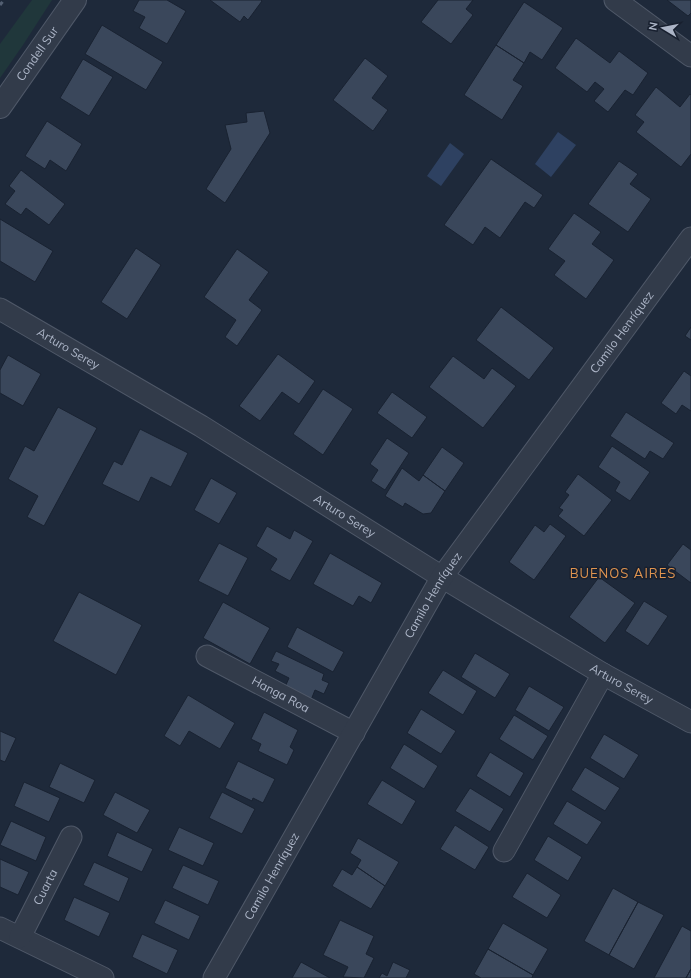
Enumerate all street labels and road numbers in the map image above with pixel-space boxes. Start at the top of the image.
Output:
street label: Condell Sur [13,23,62,84]
street label: Camilo Henríquez [586,288,657,376]
street label: Arturo Serey [34,324,103,373]
street label: Arturo Serey [311,491,379,541]
street label: Camilo Henríquez [401,549,465,641]
street label: Arturo Serey [587,660,657,707]
street label: Hanga Roa [249,673,312,715]
street label: Camilo Henríquez [241,830,302,923]
street label: Cuarta [30,866,60,907]

